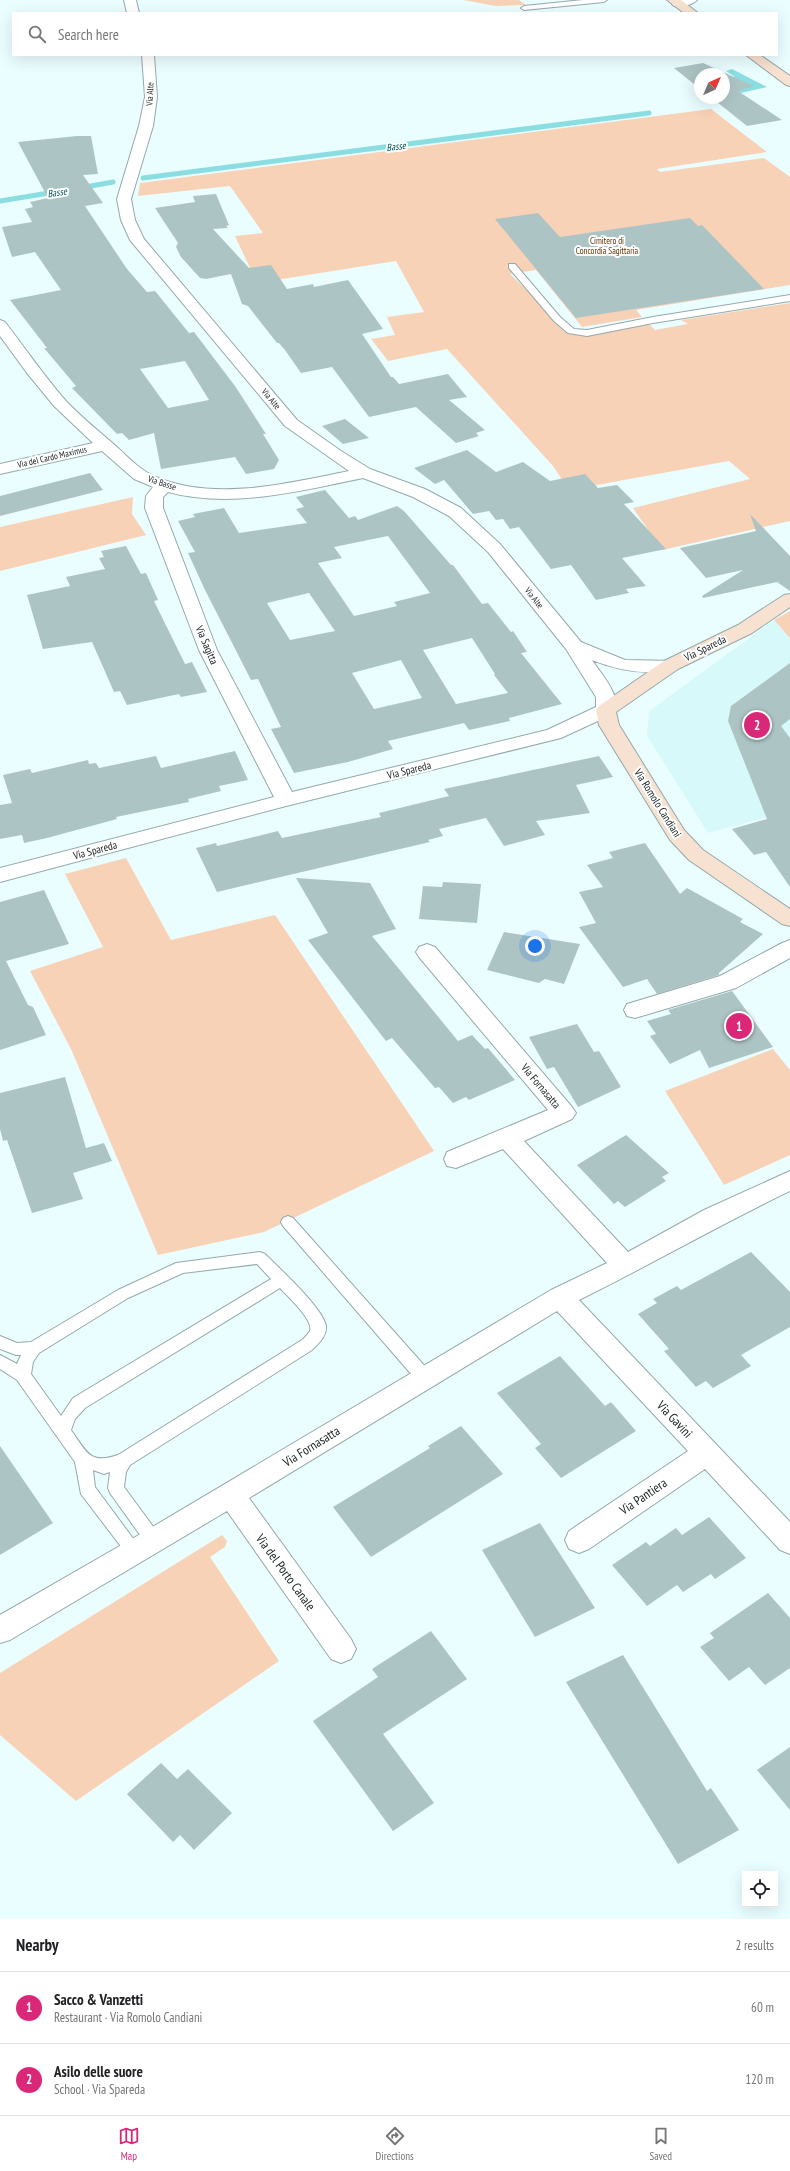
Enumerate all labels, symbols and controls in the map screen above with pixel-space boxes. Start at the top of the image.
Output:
search box [12,12,778,56]
icon: search [26,23,48,45]
text: Search here [58,25,119,44]
north arrow [694,68,730,104]
street label: Via Alte [144,82,155,107]
water label: Basse [386,139,407,154]
water label: Basse [46,184,69,200]
park label: Cimitero di Concordia Sagittaria [576,235,639,256]
street label: Via Alte [259,385,283,412]
street label: Via del Cardo Maximus [15,443,88,470]
street label: Via Basse [146,472,178,492]
street label: Via Alte [522,584,546,611]
street label: Via Sagitta [192,623,221,667]
street label: Via Spareda [681,632,728,665]
pin: 2 [744,710,770,740]
street label: Via Spareda [385,758,432,782]
street label: Via Romolo Candiani [631,765,685,840]
street label: Via Spareda [71,837,118,863]
your location [525,936,545,956]
pin: 1 [726,1011,752,1041]
street label: Via Fornasatta [518,1060,564,1111]
street label: Via Gavini [652,1396,696,1442]
street label: Via Fornasatta [279,1422,343,1471]
street label: Via Pantiera [615,1474,670,1519]
street label: Via del Porto Canale [251,1530,319,1614]
map controls [742,1871,778,1907]
button: locate [742,1871,778,1907]
text: Nearby [16,1934,59,1956]
text: 2 results [735,1937,774,1954]
text: Sacco & Vanzetti [54,1990,143,2009]
text: 1 [26,1999,32,2016]
text: 60 m [751,1999,774,2016]
text: Restaurant · Via Romolo Candiani [54,2009,202,2026]
text: Asilo delle suore [54,2062,143,2081]
text: 2 [26,2071,32,2088]
text: 120 m [745,2071,774,2088]
text: School · Via Spareda [54,2081,145,2098]
tab: Map [118,2125,140,2163]
tab: Directions [376,2125,414,2163]
tab: Saved [649,2125,672,2163]

